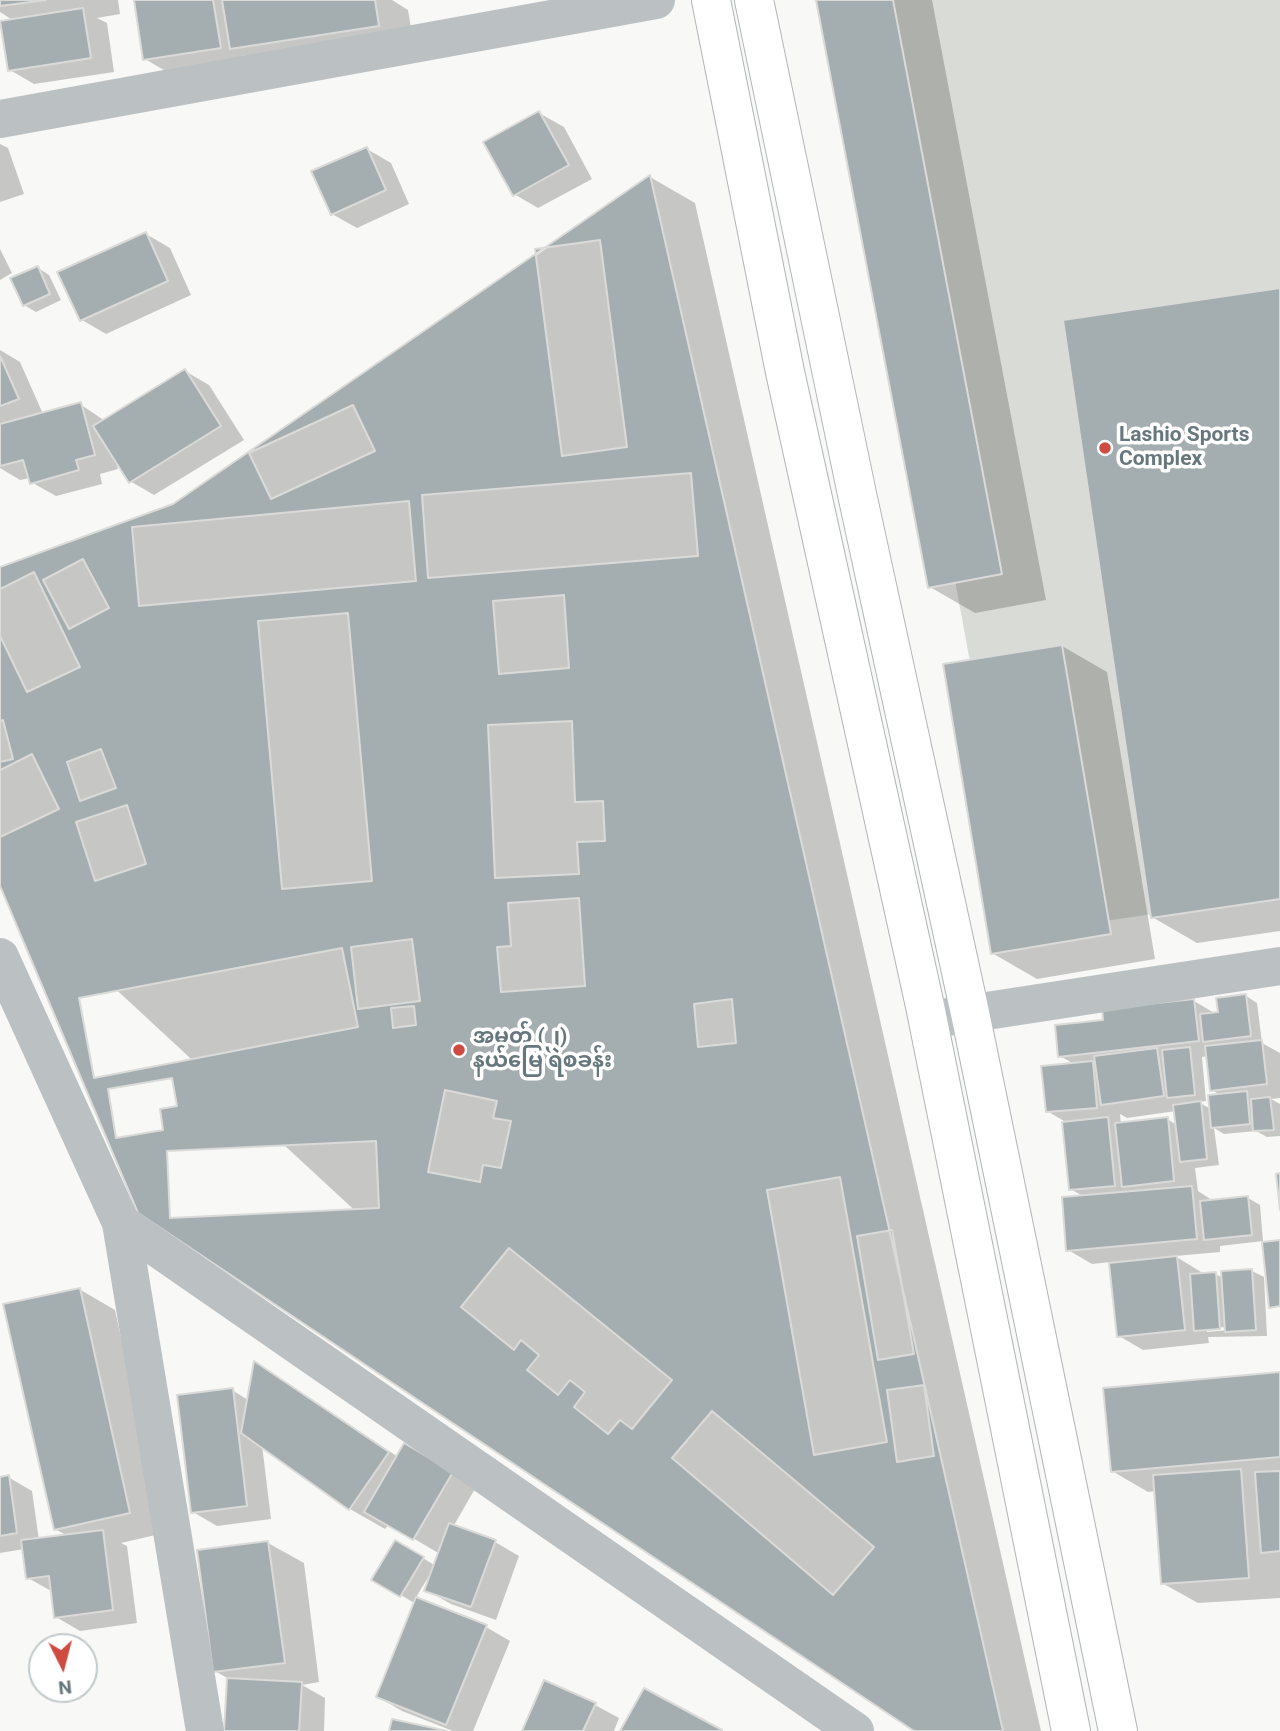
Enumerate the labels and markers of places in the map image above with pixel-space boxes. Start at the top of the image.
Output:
place label: Lashio Sports Complex [1119,423,1249,473]
marker: Lashio Sports Complex [1097,440,1113,456]
place label: အမှတ် (၂) နယ်မြေ ရဲစခန်း [473,1025,612,1075]
marker: အမှတ် (၂) နယ်မြေ ရဲစခန်း [451,1042,467,1058]

